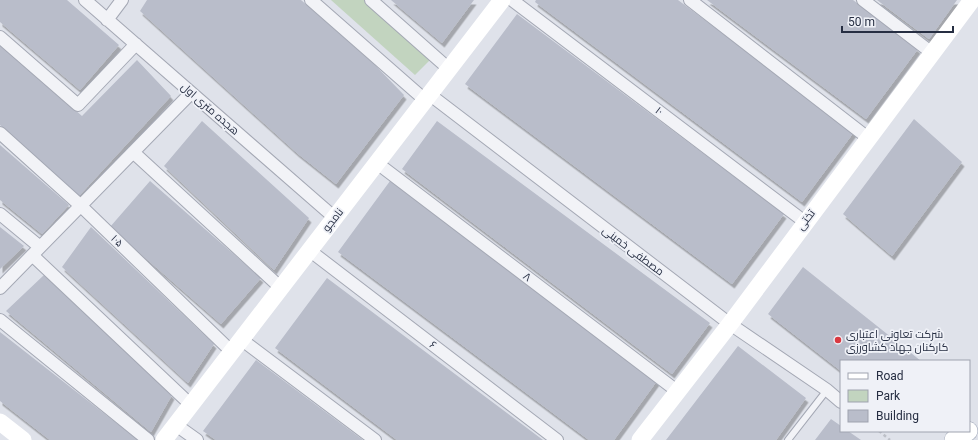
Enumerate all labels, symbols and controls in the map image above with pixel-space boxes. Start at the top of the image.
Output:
scale bar [842,8,953,34]
text: 50 m [848,15,875,29]
street label: هجده متری اول [178,80,242,138]
street label: ۱۰ [653,104,665,118]
street label: نامجو [320,206,346,234]
street label: تختی [794,207,818,233]
street label: مصطفی خمینی [600,224,666,278]
street label: ۱۰۵ [108,232,126,250]
street label: ۸ [520,270,534,284]
place label: شرکت تعاونی اعتباری کارکنان جهاد کشاورزی [846,328,948,354]
marker: شرکت تعاونی اعتباری کارکنان جهاد کشاورزی [833,335,843,345]
street label: ۶ [427,338,439,352]
legend [840,360,970,432]
text: Road [876,369,904,383]
text: Park [876,389,901,403]
text: Building [876,409,919,423]

